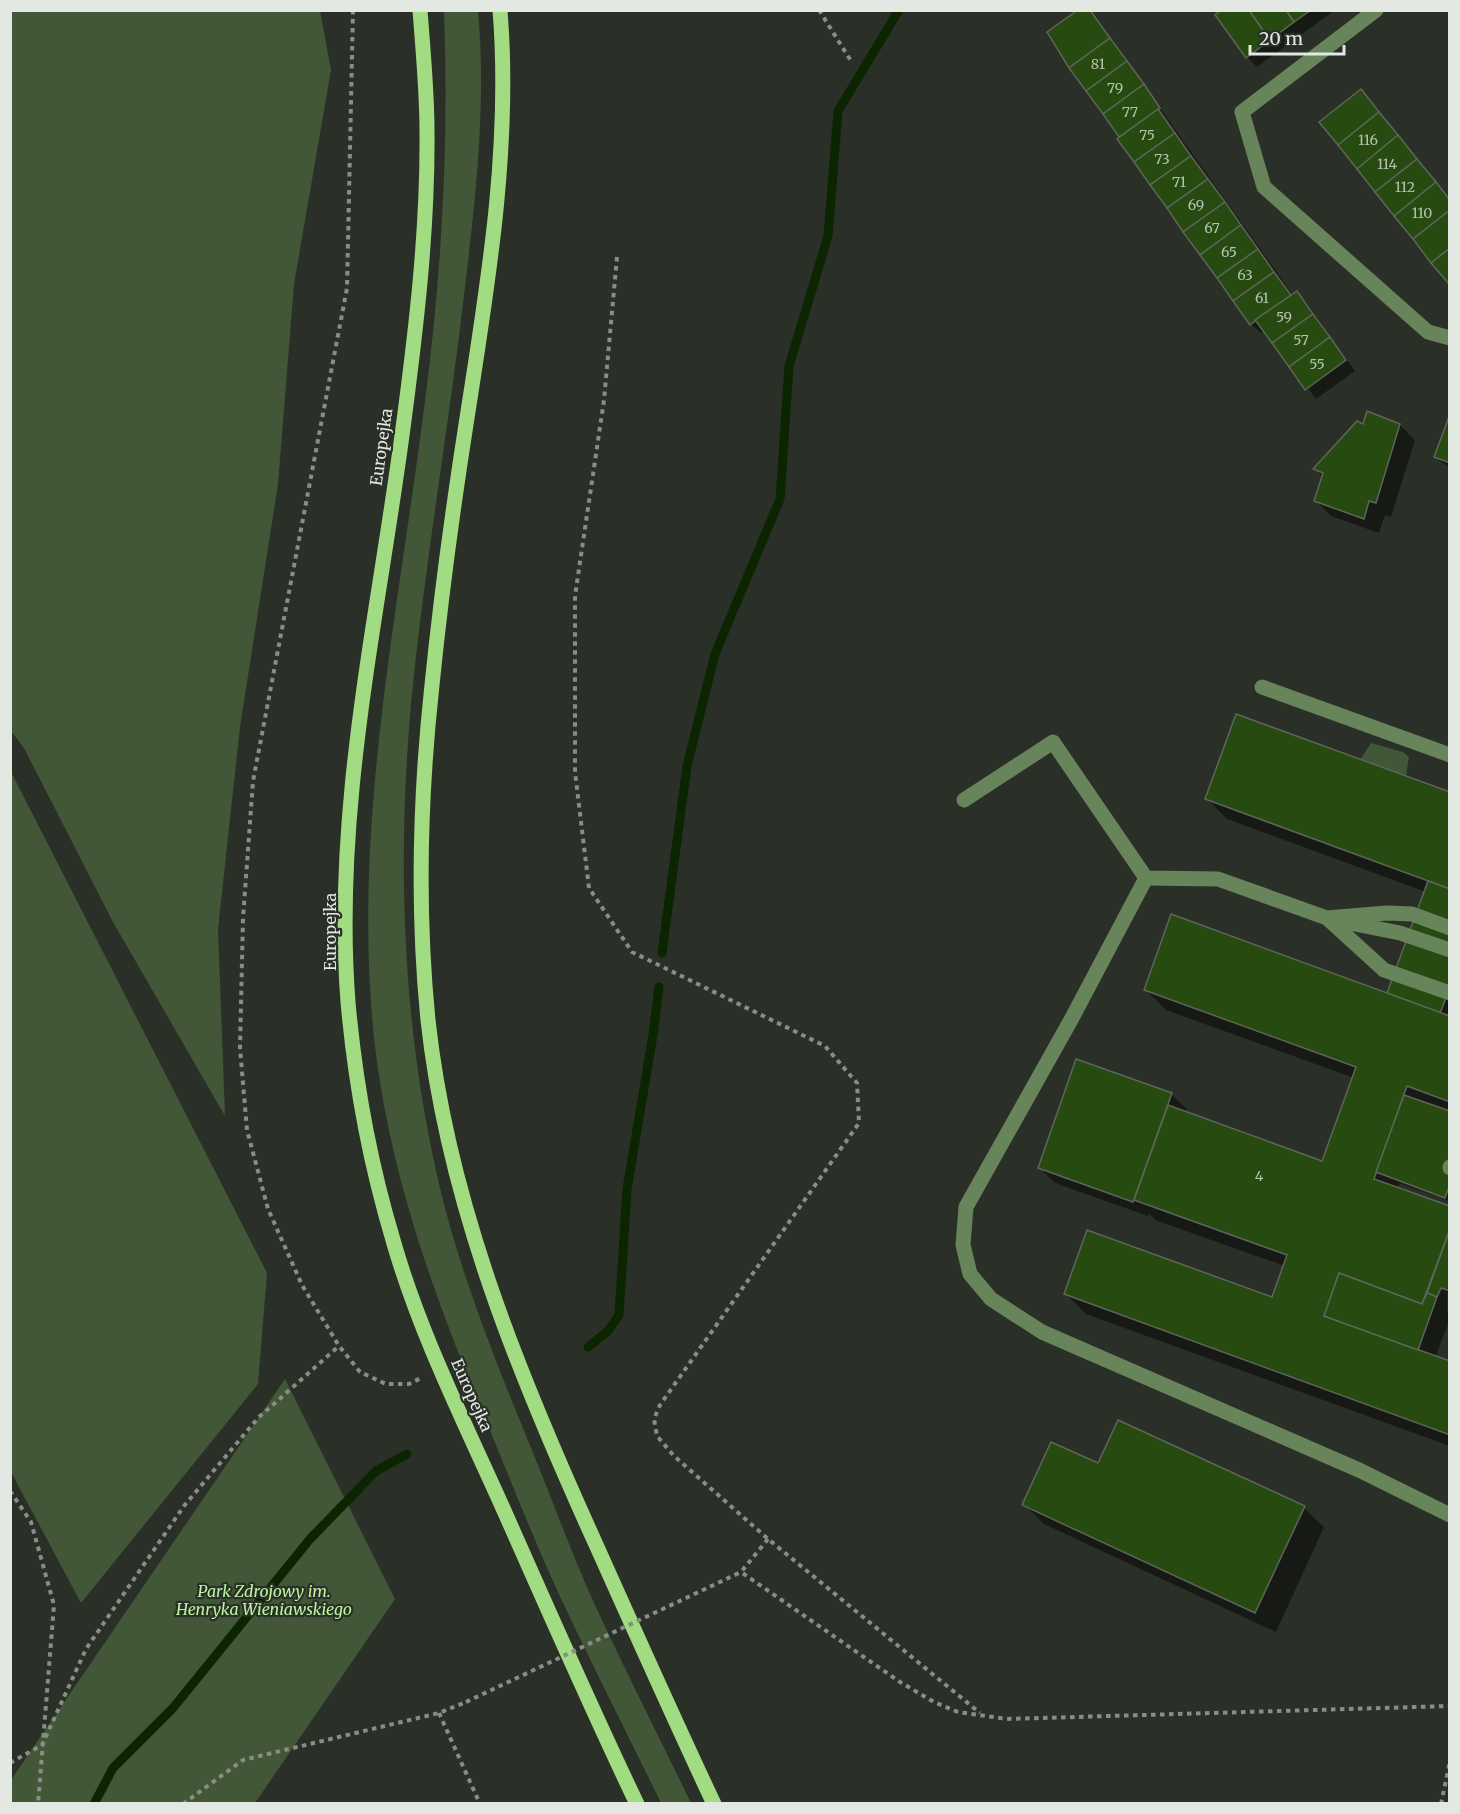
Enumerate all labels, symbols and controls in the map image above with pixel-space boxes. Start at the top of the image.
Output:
scale bar [1250,18,1344,56]
text: 20 m [1259,27,1303,50]
house number: 81 [1091,55,1105,73]
house number: 79 [1107,79,1123,97]
house number: 77 [1122,103,1138,121]
house number: 75 [1139,126,1155,144]
house number: 116 [1358,131,1378,149]
house number: 73 [1154,150,1170,168]
house number: 114 [1377,155,1397,173]
house number: 71 [1172,173,1186,191]
house number: 112 [1395,178,1415,196]
house number: 69 [1188,196,1204,214]
house number: 110 [1412,204,1432,222]
house number: 67 [1204,219,1220,237]
house number: 65 [1221,243,1237,261]
house number: 63 [1237,266,1253,284]
house number: 61 [1255,289,1269,307]
house number: 59 [1276,308,1292,326]
house number: 57 [1293,331,1309,349]
house number: 55 [1309,355,1325,373]
street label: Europejka [366,407,396,487]
street label: Europejka [320,893,340,971]
house number: 4 [1255,1167,1264,1185]
street label: Europejka [447,1355,497,1435]
park label: Park Zdrojowy im. Henryka Wieniawskiego [175,1581,352,1619]

